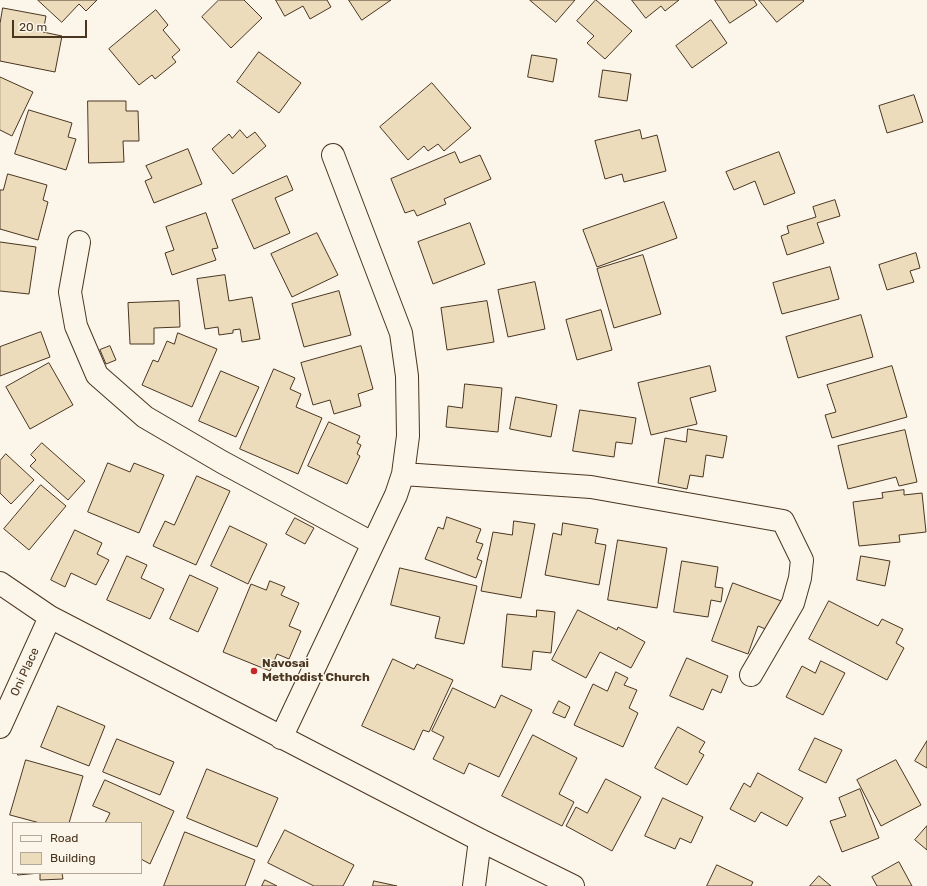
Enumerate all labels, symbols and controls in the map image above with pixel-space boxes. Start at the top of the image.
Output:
scale bar [14,12,89,38]
text: 20 m [19,20,47,34]
street label: Oni Place [8,645,42,699]
place label: Navosai Methodist Church [262,657,370,685]
marker: Navosai Methodist Church [249,666,259,676]
legend [12,822,142,874]
text: Road [50,831,78,845]
text: Building [50,851,96,865]

